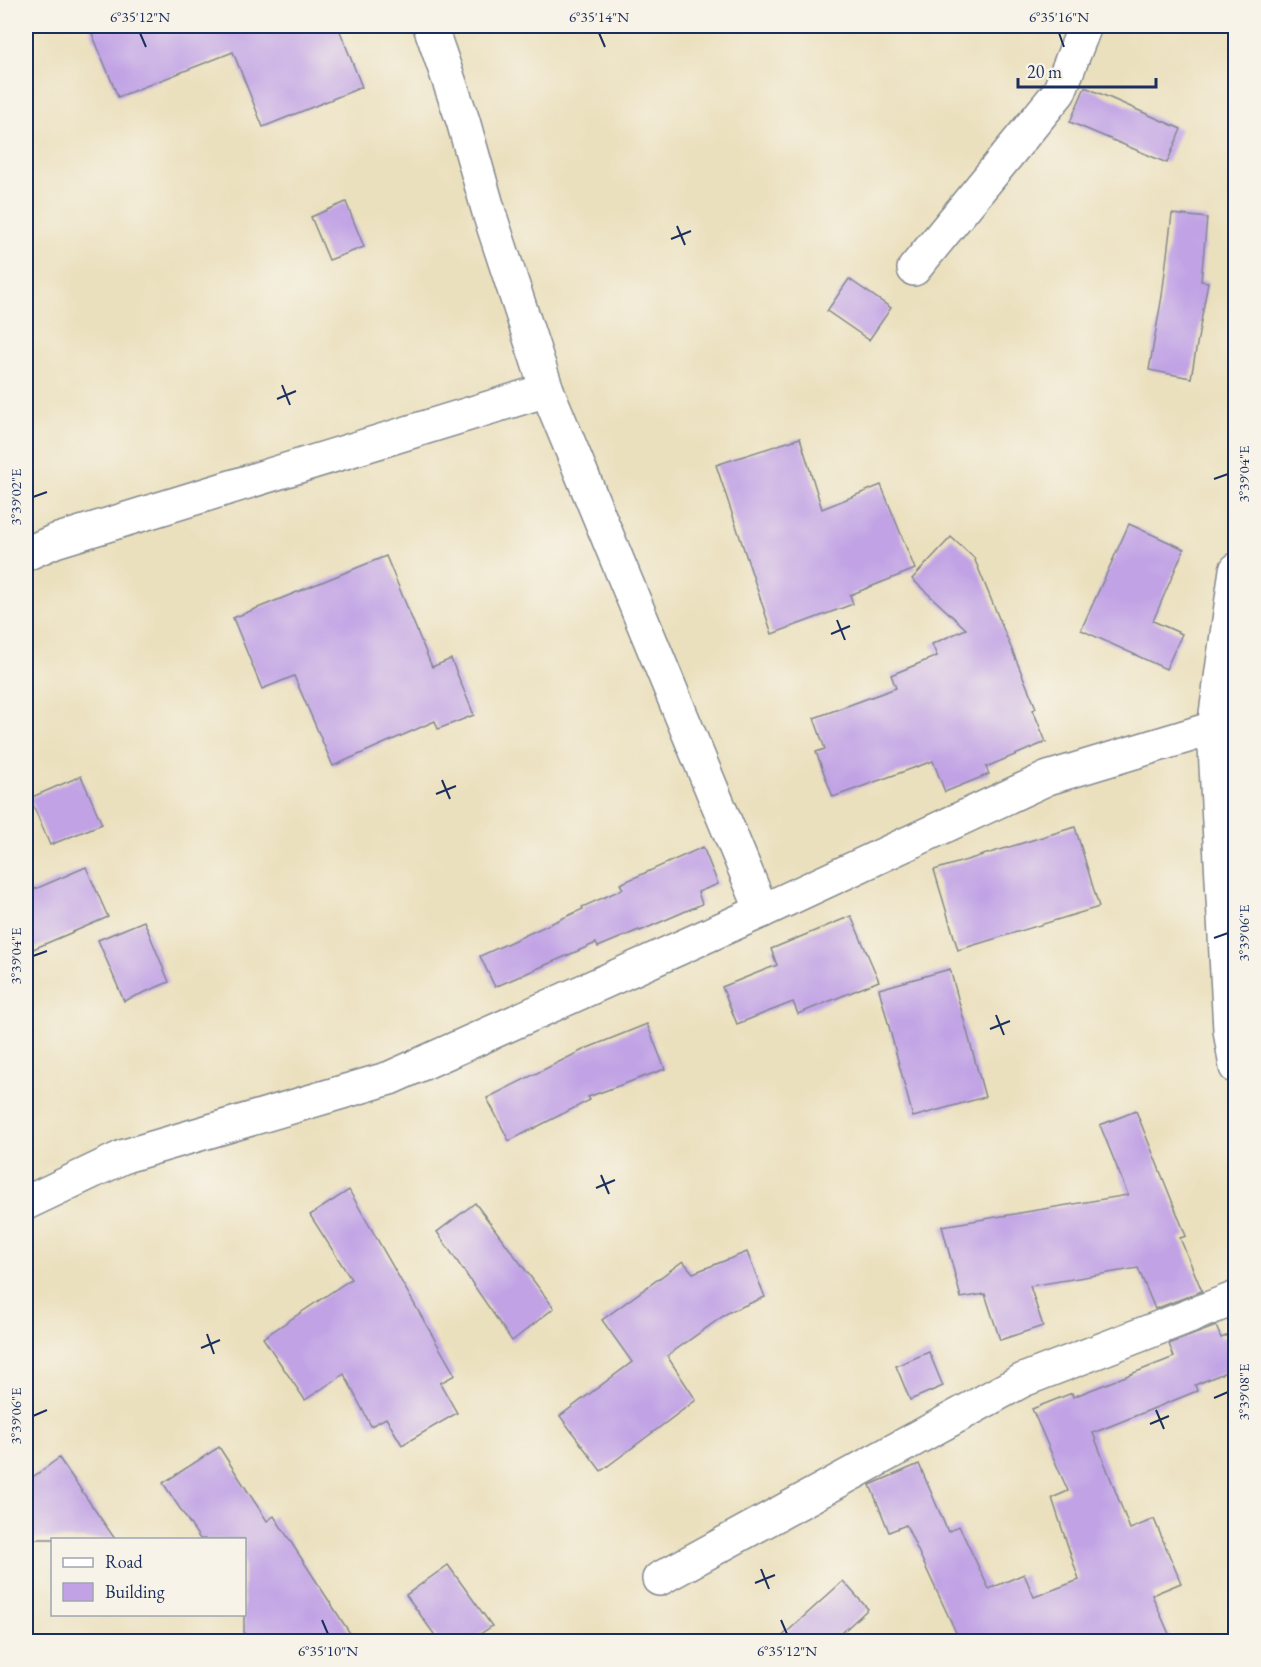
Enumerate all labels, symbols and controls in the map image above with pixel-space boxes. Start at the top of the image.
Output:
text: 6°35'12"N [110,7,170,26]
text: 6°35'14"N [569,7,629,26]
text: 6°35'16"N [1029,7,1089,26]
scale bar [1018,51,1156,89]
text: 20 m [1027,60,1062,83]
text: 3°39'04"E [1234,445,1253,502]
text: 3°39'02"E [6,468,25,525]
text: 3°39'06"E [1234,904,1253,961]
text: 3°39'04"E [6,927,25,984]
text: 3°39'08"E [1234,1363,1253,1420]
text: 3°39'06"E [6,1387,25,1444]
legend [51,1538,246,1616]
text: Road [105,1550,144,1573]
text: Building [105,1580,165,1603]
text: 6°35'10"N [298,1641,358,1660]
text: 6°35'12"N [757,1641,817,1660]

